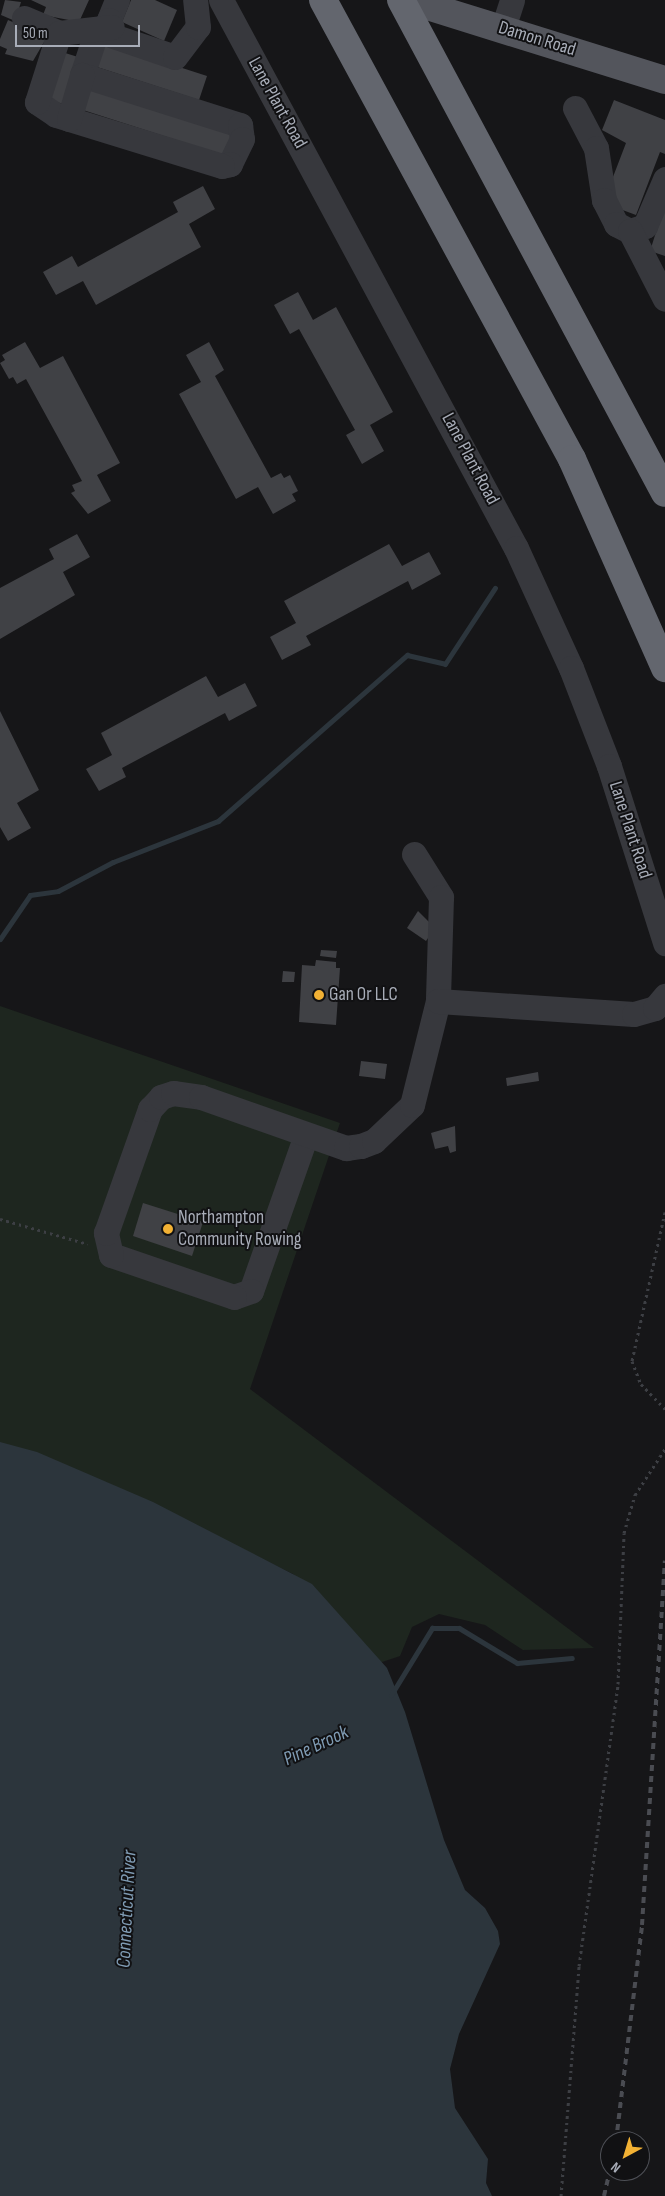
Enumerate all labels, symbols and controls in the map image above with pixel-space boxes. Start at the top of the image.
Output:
scale bar [18,15,142,47]
street label: Damon Road [496,16,578,62]
text: 50 m [23,24,48,43]
street label: Lane Plant Road [243,53,311,153]
street label: Lane Plant Road [436,409,504,509]
street label: Lane Plant Road [604,779,656,881]
place label: Gan Or LLC [329,984,398,1006]
marker: Gan Or LLC [313,989,325,1001]
place label: Northampton Community Rowing [178,1207,301,1251]
marker: Northampton Community Rowing [162,1223,174,1235]
water label: Pine Brook [280,1721,352,1771]
water label: Connecticut River [112,1849,142,1969]
north arrow [600,2131,650,2181]
text: N [608,2158,624,2176]

